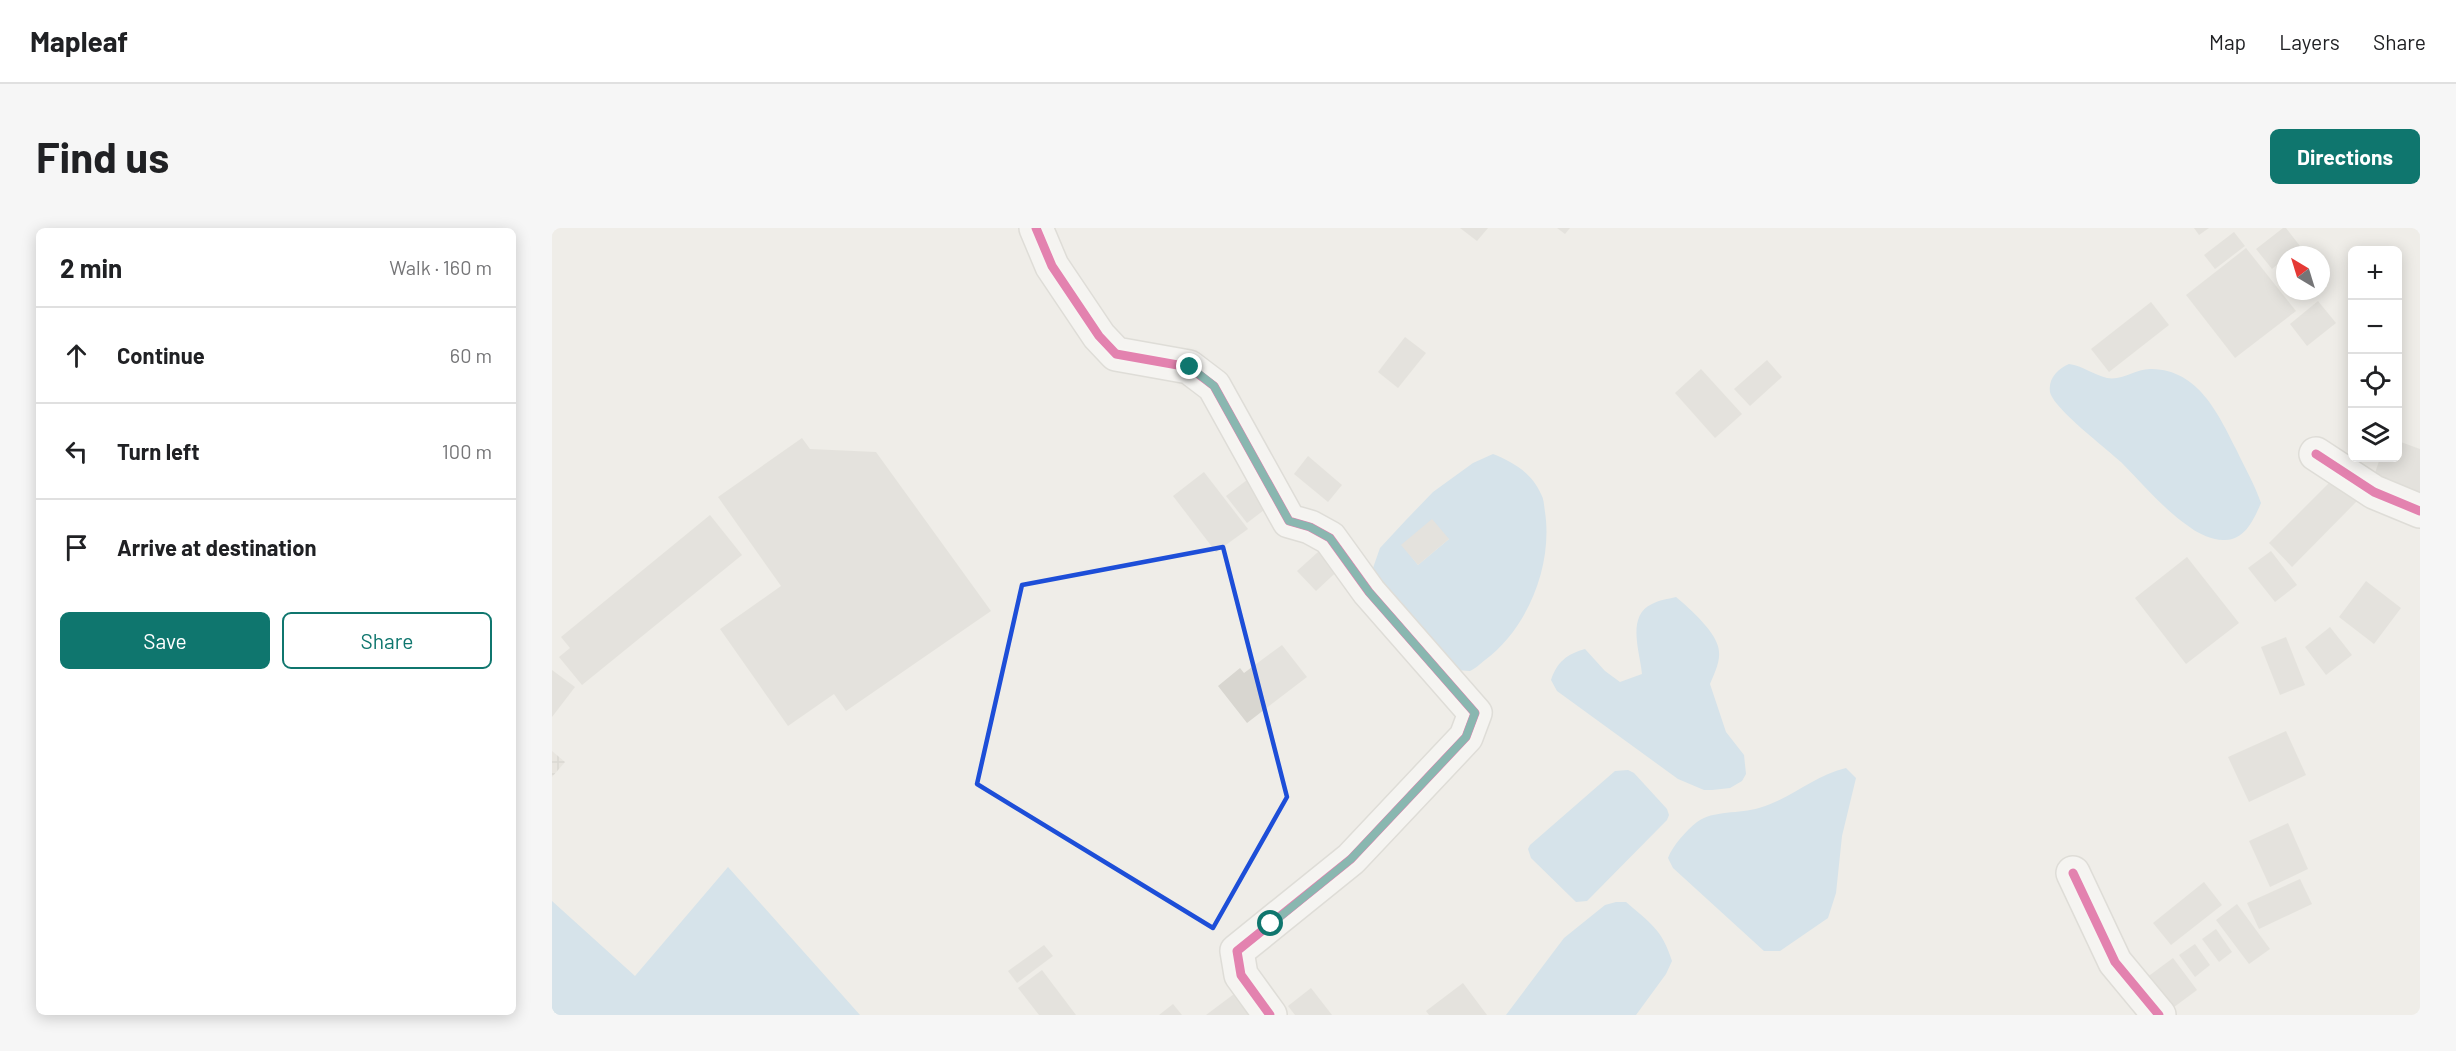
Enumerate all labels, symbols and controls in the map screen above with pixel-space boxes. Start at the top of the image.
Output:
text: Mapleaf [30,24,128,58]
text: Map [2209,29,2246,54]
text: Layers [2279,29,2340,54]
text: Share [2373,29,2426,54]
button: Directions [2270,129,2420,184]
text: Find us [36,131,169,181]
north arrow [2276,246,2330,300]
map controls [2348,246,2402,462]
button: + [2348,246,2402,300]
text: 2 min [60,252,122,283]
text: Walk · 160 m [389,255,492,279]
button: − [2348,300,2402,354]
icon: ahead [60,339,93,372]
text: Continue [117,342,205,368]
text: 60 m [450,343,492,367]
route end [1176,353,1202,379]
button: locate [2348,354,2402,408]
button: layers [2348,408,2402,462]
icon: left [60,435,93,468]
text: Turn left [117,438,200,464]
text: 100 m [442,439,492,463]
icon: arrive [60,531,93,564]
text: Arrive at destination [117,534,316,560]
button: Save [60,612,270,669]
button: Share [282,612,492,669]
route start [1257,910,1283,936]

